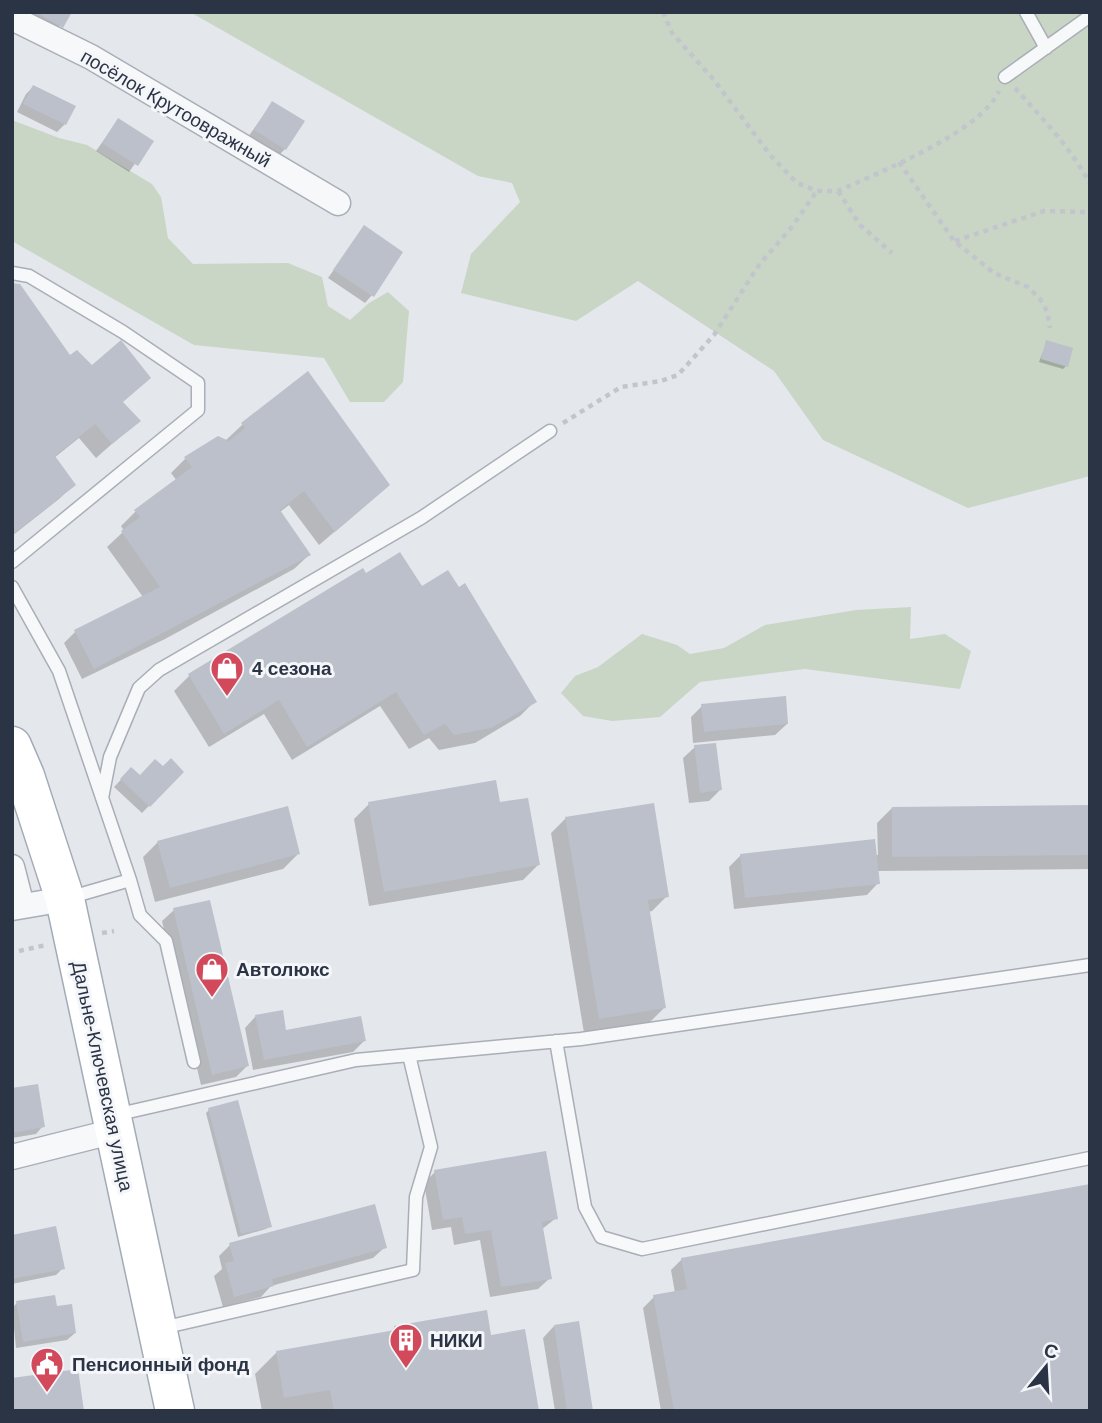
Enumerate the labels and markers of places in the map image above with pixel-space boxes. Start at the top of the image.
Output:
shop icon: 4 сезона [208,649,246,698]
place label: 4 сезона [252,658,332,679]
shop icon: Автолюкс [193,950,231,999]
place label: Автолюкс [236,959,330,980]
building icon: НИКИ [387,1321,425,1370]
place label: НИКИ [430,1330,483,1351]
public building icon: Пенсионный фонд [28,1345,66,1394]
place label: Пенсионный фонд [72,1354,249,1375]

